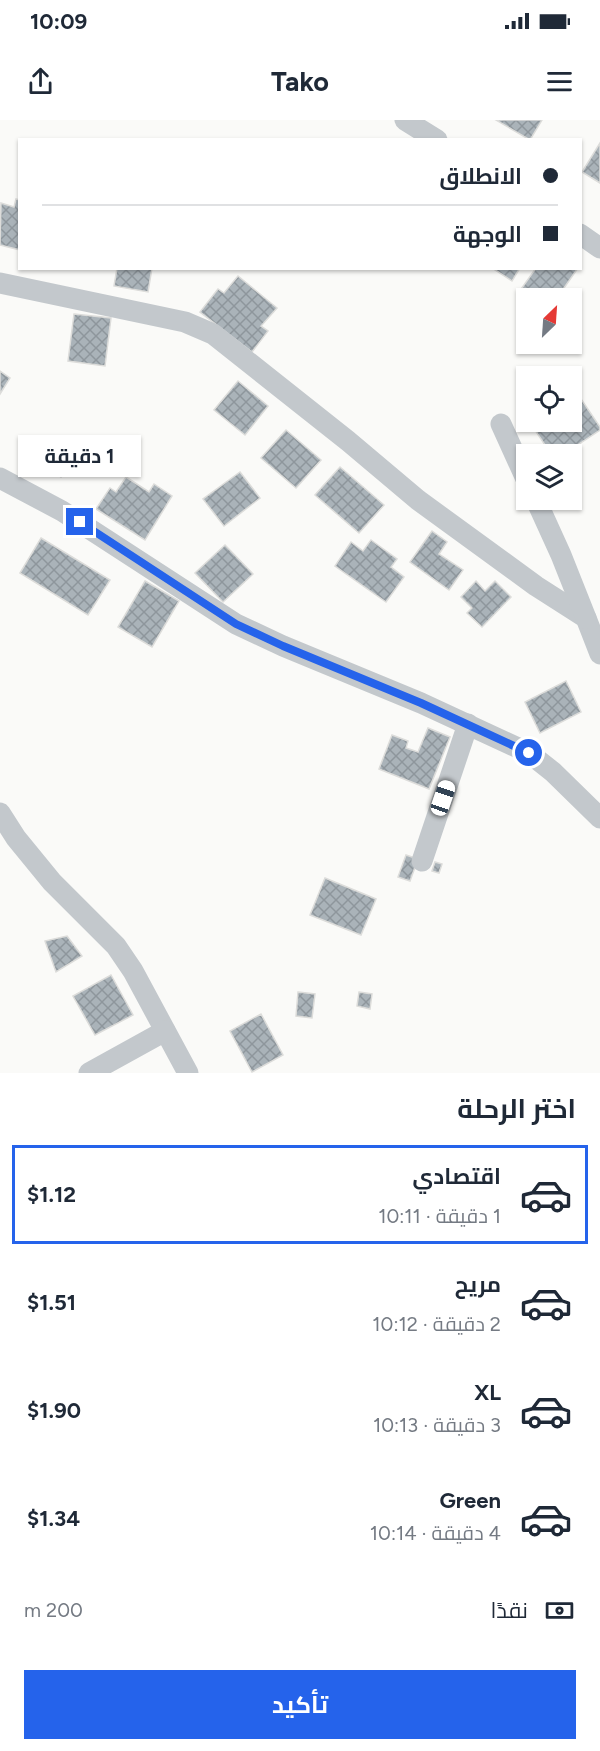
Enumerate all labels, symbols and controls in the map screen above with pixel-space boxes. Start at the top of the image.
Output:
text: 10:09 [30,8,87,35]
icon: share [24,65,57,98]
text: Tako [271,65,329,98]
icon: menu [543,65,576,98]
text: الانطلاق [439,163,522,190]
text: الوجهة [453,221,522,248]
north arrow [516,288,582,354]
map controls [516,288,582,510]
button: locate [516,366,582,432]
callout: 1 دقيقة [19,435,142,477]
text: 1 دقيقة [45,444,114,468]
button: layers [516,444,582,510]
route end [66,508,93,535]
route start [515,739,542,766]
car [429,778,457,818]
text: اختر الرحلة [457,1092,576,1125]
text: اقتصادي [412,1163,501,1190]
icon: car [519,1168,573,1222]
text: $1.12 [27,1181,76,1208]
text: 1 دقيقة · 10:11 [378,1204,501,1228]
text: مريح [455,1271,501,1298]
icon: car [519,1276,573,1330]
text: $1.51 [27,1289,76,1316]
text: 2 دقيقة · 10:12 [372,1312,501,1336]
text: XL [474,1379,501,1406]
icon: car [519,1384,573,1438]
text: $1.90 [27,1397,81,1424]
text: 3 دقيقة · 10:13 [373,1413,501,1437]
text: Green [439,1487,501,1514]
icon: car [519,1492,573,1546]
text: $1.34 [27,1505,80,1532]
text: 4 دقيقة · 10:14 [370,1521,501,1545]
icon: cash [543,1594,576,1627]
text: نقدًا [490,1597,528,1624]
text: 200 m [24,1598,83,1622]
button: تأكيد [24,1670,576,1739]

